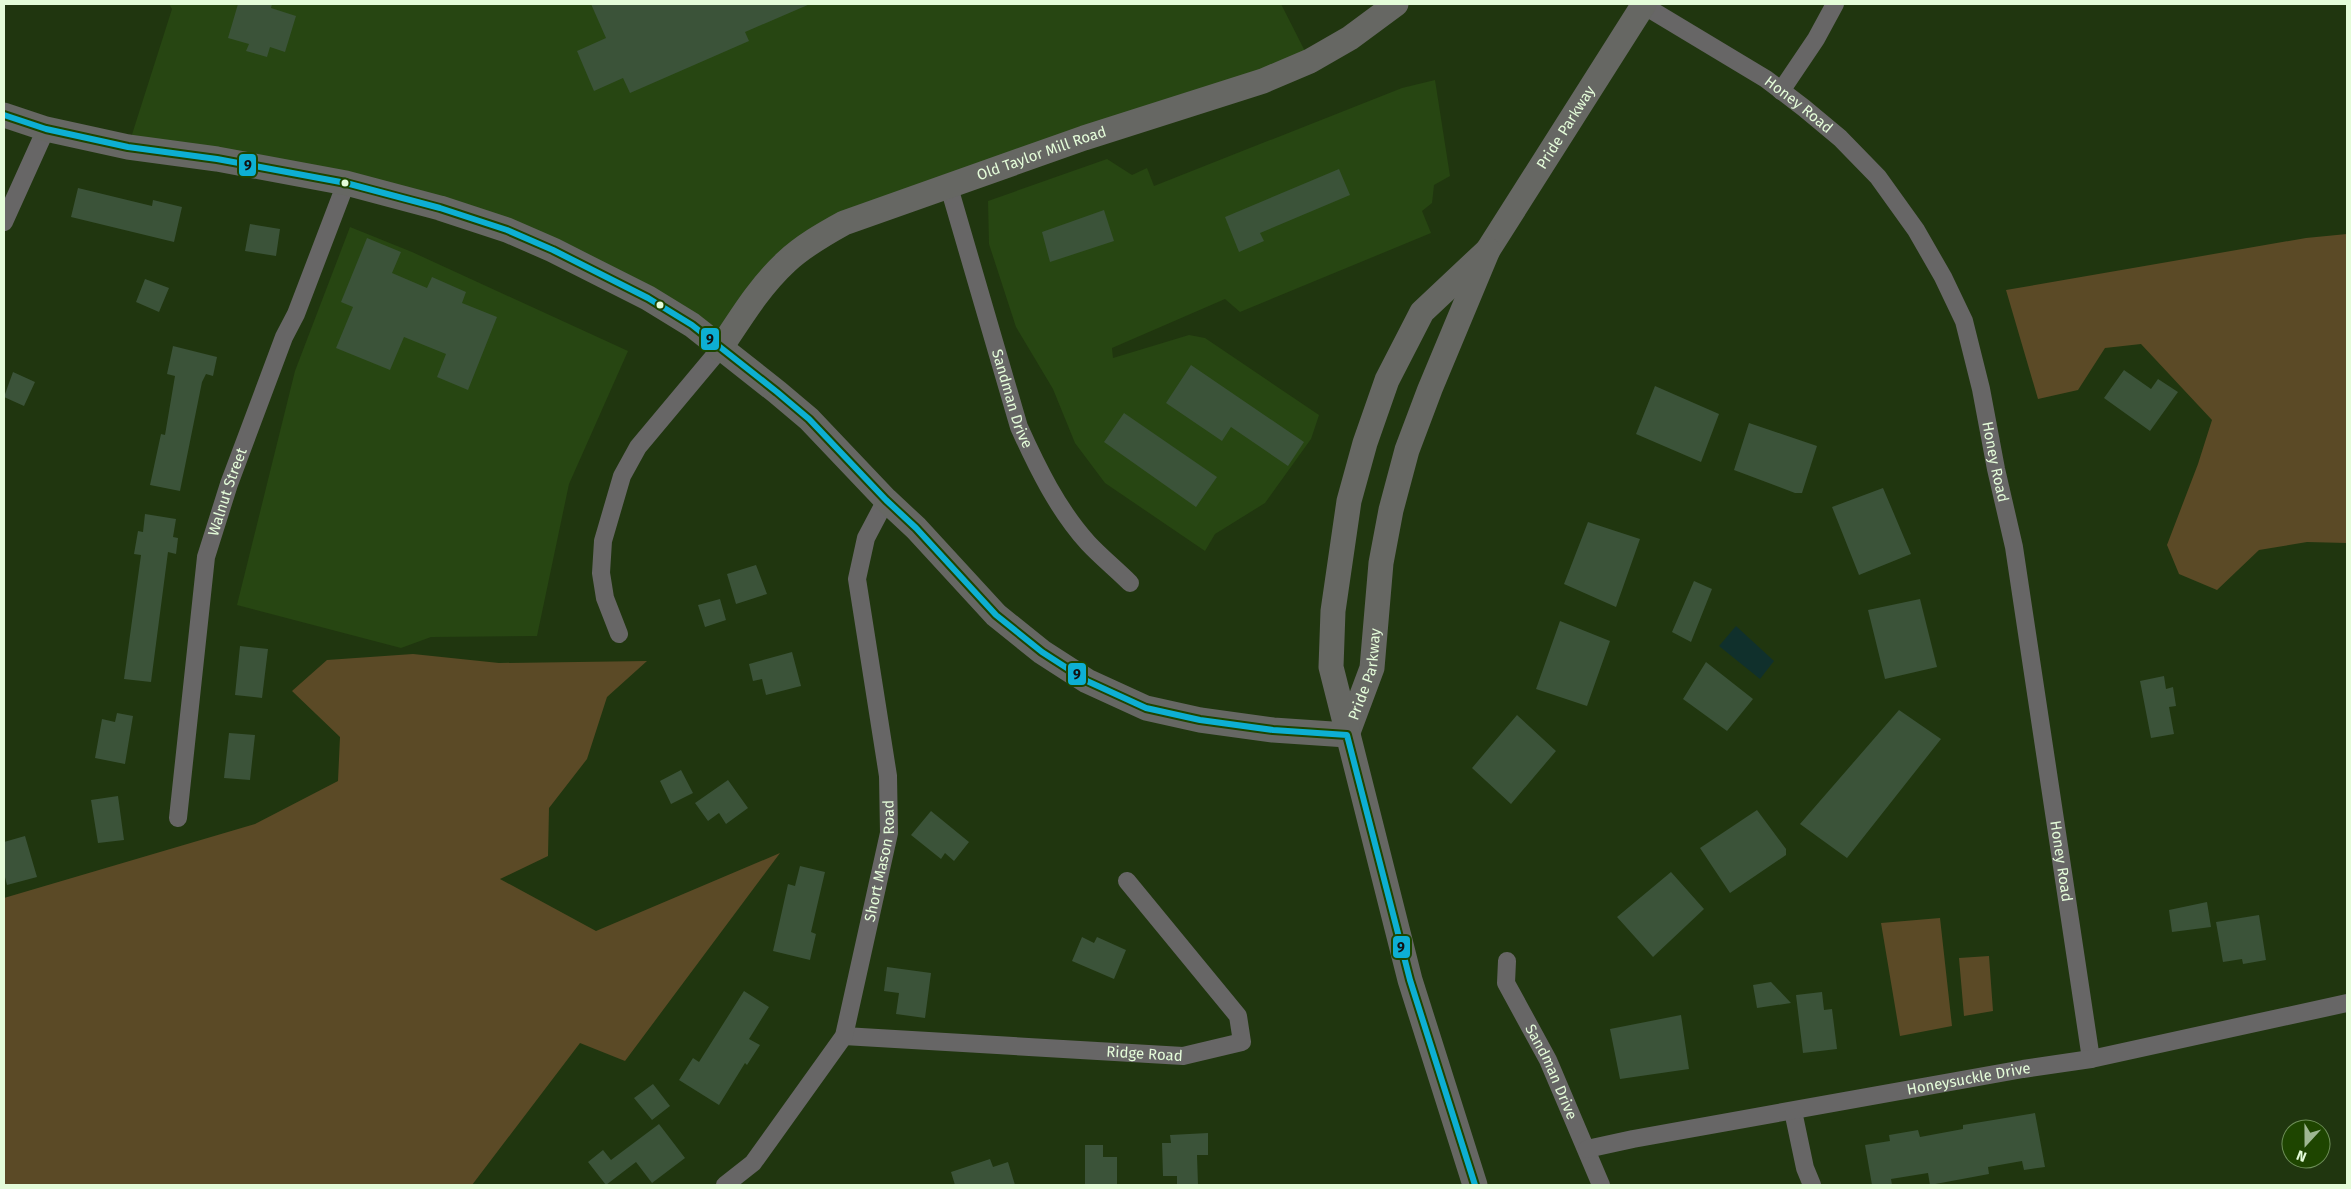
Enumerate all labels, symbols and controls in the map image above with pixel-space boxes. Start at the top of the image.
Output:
street label: Honey Road [1761,72,1836,137]
street label: Pride Parkway [1533,82,1599,172]
street label: Old Taylor Mill Road [974,122,1109,184]
line badge: 9 [238,153,257,177]
text: 9 [244,157,252,174]
unlabelled marker [340,178,350,188]
unlabelled marker [655,300,665,310]
line badge: 9 [700,327,720,351]
text: 9 [706,331,714,348]
street label: Sandman Drive [988,347,1037,451]
street label: Honey Road [1978,420,2012,504]
street label: Walnut Street [204,445,251,538]
street label: Pride Parkway [1344,627,1384,723]
line badge: 9 [1067,662,1087,686]
text: 9 [1073,666,1081,683]
street label: Short Mason Road [861,800,898,923]
street label: Honey Road [2046,819,2076,903]
line badge: 9 [1392,935,1411,959]
text: 9 [1397,939,1405,956]
street label: Sandman Drive [1521,1021,1581,1122]
street label: Ridge Road [1106,1042,1183,1065]
street label: Honeysuckle Drive [1905,1059,2032,1099]
north arrow [2281,1119,2331,1169]
text: N [2294,1146,2309,1165]

